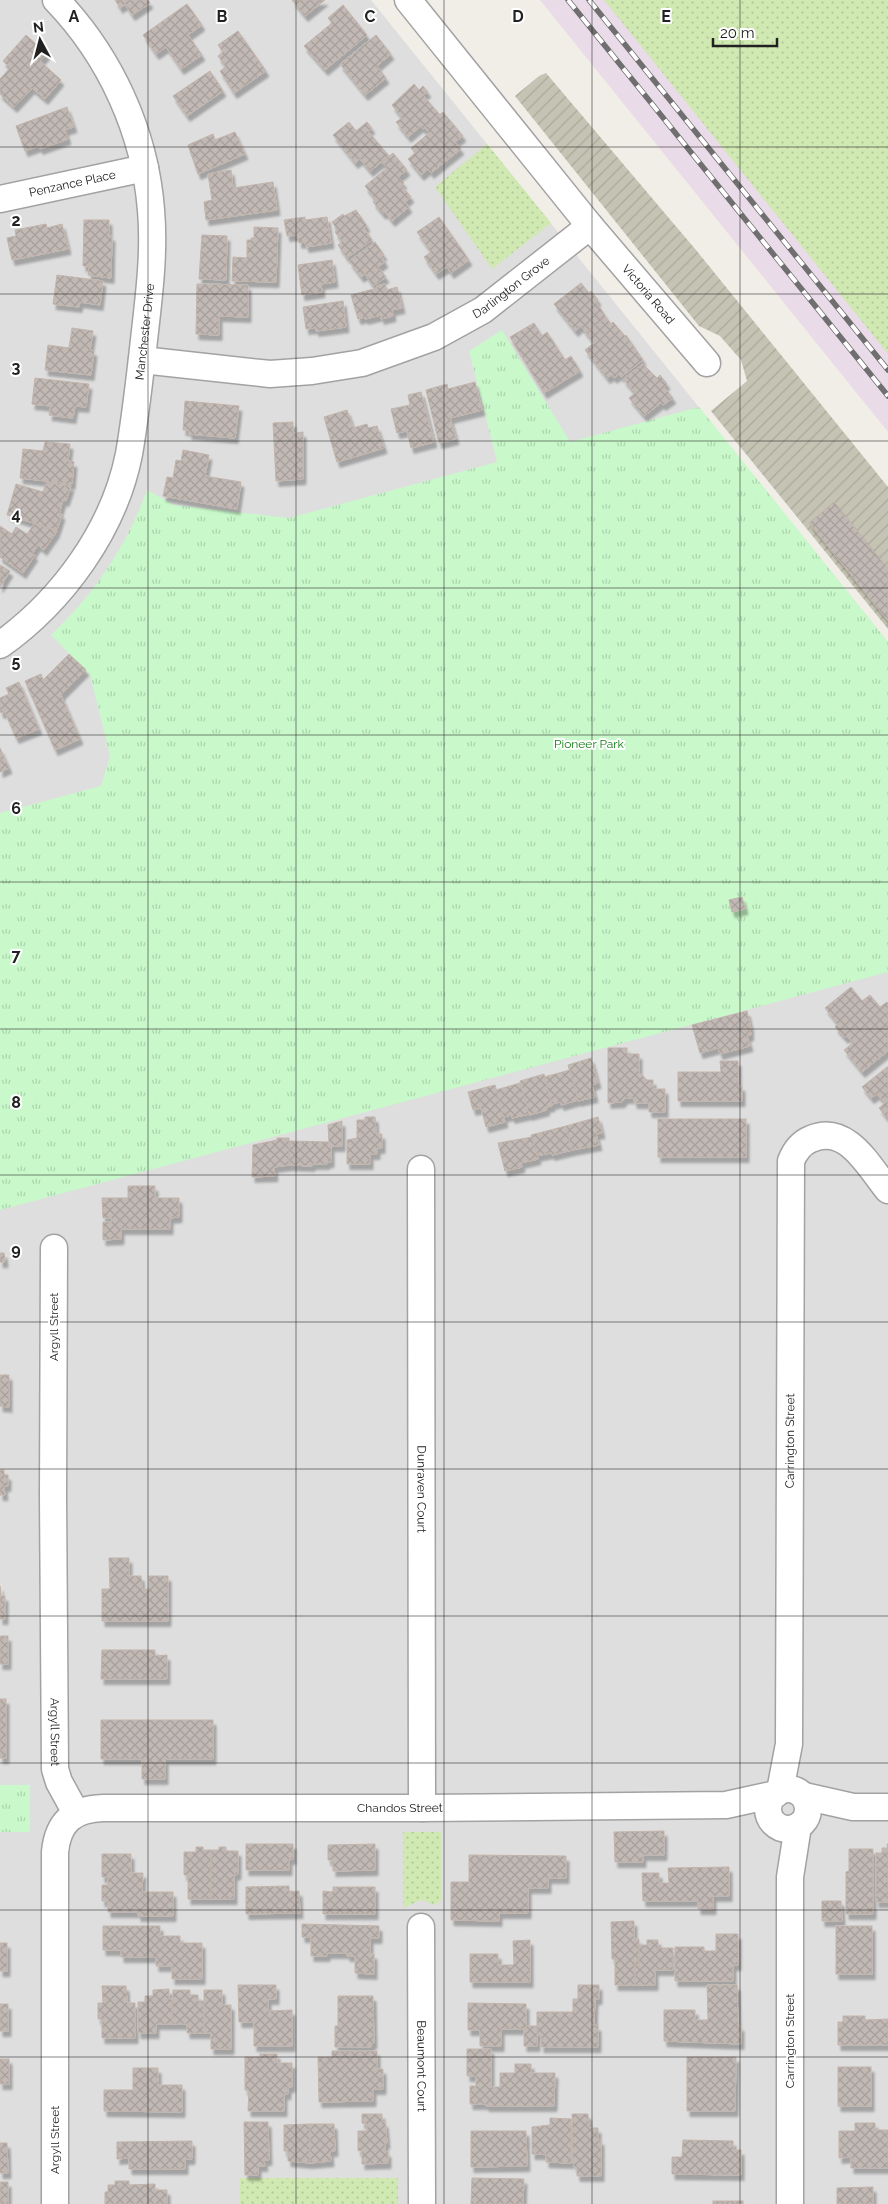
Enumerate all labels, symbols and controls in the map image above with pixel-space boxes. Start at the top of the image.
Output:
text: A [69,7,80,26]
text: B [217,7,228,26]
text: C [365,7,376,26]
text: D [512,7,524,26]
text: E [661,7,671,26]
north arrow [15,15,65,65]
scale bar [713,15,777,47]
text: N [32,19,45,36]
text: 20 m [720,24,755,42]
street label: Penzance Place [28,167,117,200]
text: 2 [11,211,21,230]
street label: Darlington Grove [470,253,552,321]
street label: Victoria Road [619,262,678,327]
street label: Manchester Drive [132,283,157,381]
text: 3 [12,358,21,377]
text: 4 [11,505,21,524]
text: 5 [12,652,21,671]
park label: Pioneer Park [554,737,625,751]
text: 6 [11,799,21,818]
text: 7 [12,946,21,965]
text: 8 [11,1093,21,1112]
text: 9 [11,1240,21,1259]
street label: Argyll Street [47,1293,61,1361]
street label: Carrington Street [783,1393,797,1488]
street label: Dunraven Court [414,1445,429,1533]
street label: Argyll Street [47,1698,62,1766]
street label: Chandos Street [357,1801,443,1815]
street label: Carrington Street [783,1994,797,2088]
street label: Beaumont Court [414,2020,429,2112]
street label: Argyll Street [48,2106,62,2174]

